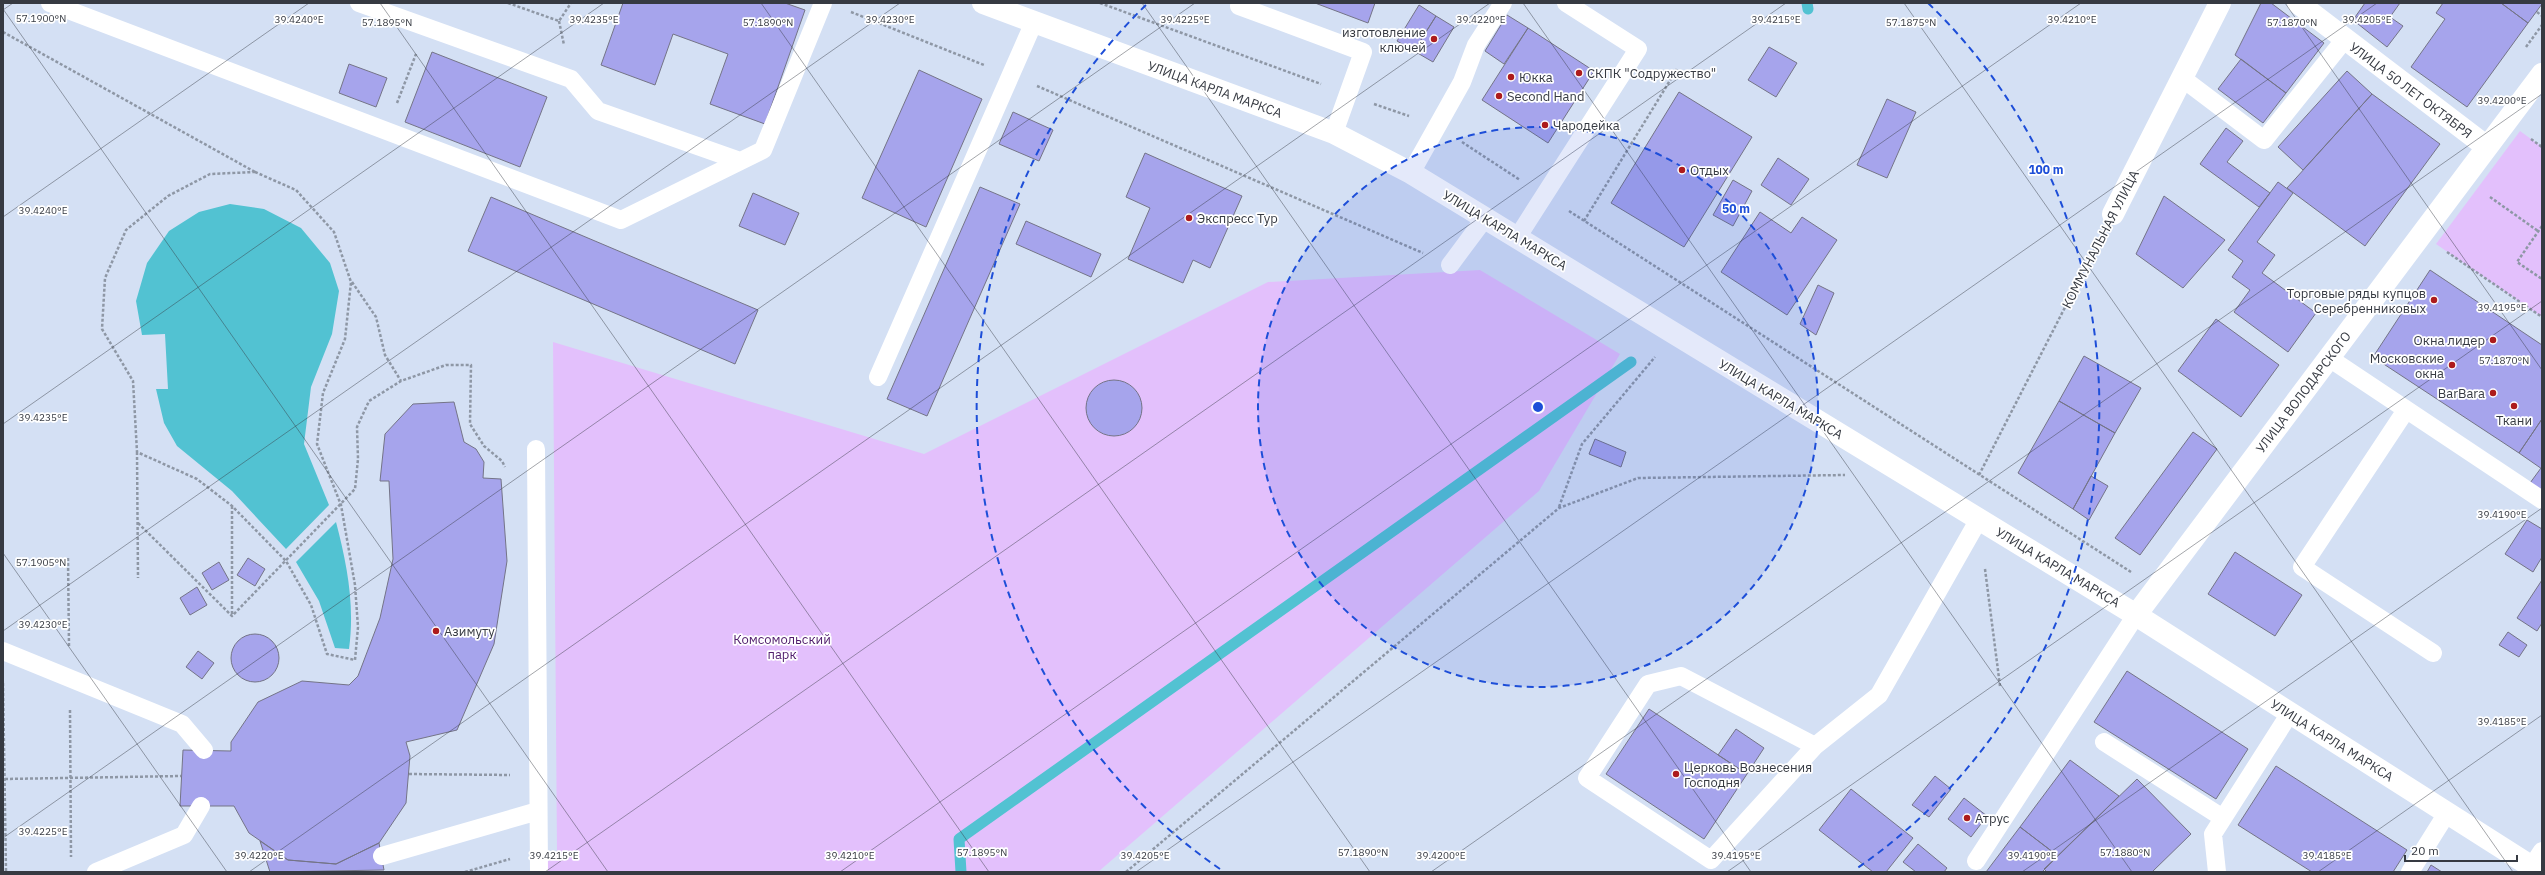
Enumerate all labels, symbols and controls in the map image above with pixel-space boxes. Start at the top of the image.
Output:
text: 57.1900°N [16,12,66,25]
text: 39.4240°E [274,13,324,26]
text: 39.4235°E [569,13,619,26]
text: 39.4230°E [865,13,915,26]
text: 39.4225°E [1160,13,1210,26]
text: 39.4220°E [1456,13,1506,26]
text: 39.4215°E [1751,13,1801,26]
text: 39.4210°E [2047,13,2097,26]
text: 39.4205°E [2342,13,2392,26]
text: 57.1895°N [362,16,412,29]
text: 57.1890°N [743,16,793,29]
text: 57.1875°N [1886,16,1936,29]
text: 57.1870°N [2267,16,2317,29]
place label: изготовление ключей [1342,24,1426,56]
marker: изготовление ключей [1429,34,1439,44]
street label: УЛИЦА 50 ЛЕТ ОКТЯБРЯ [2346,39,2476,142]
street label: УЛИЦА КАРЛА МАРКСА [1145,57,1285,122]
place label: СКПК "Содружество" [1587,65,1716,82]
marker: СКПК "Содружество" [1574,68,1584,78]
place label: Юкка [1519,69,1553,86]
marker: Юкка [1506,72,1516,82]
place label: Second Hand [1507,88,1584,105]
marker: Second Hand [1494,91,1504,101]
text: 39.4200°E [2477,94,2527,107]
place label: Чародейка [1553,117,1620,134]
marker: Чародейка [1540,120,1550,130]
place label: Отдых [1690,162,1729,179]
text: 100 m [2028,162,2064,177]
marker: Отдых [1677,165,1687,175]
street label: КОММУНАЛЬНАЯ УЛИЦА [2058,167,2143,311]
street label: УЛИЦА КАРЛА МАРКСА [1440,187,1571,275]
text: 50 m [1722,201,1750,216]
text: 39.4240°E [18,204,68,217]
place label: Экспресс Тур [1197,210,1278,227]
marker: Экспресс Тур [1184,213,1194,223]
place label: Торговые ряды купцов Серебренниковых [2287,285,2426,317]
marker: Торговые ряды купцов Серебренниковых [2429,295,2439,305]
text: 39.4195°E [2477,301,2527,314]
street label: УЛИЦА ВОЛОДАРСКОГО [2252,328,2355,456]
place label: Окна лидер [2414,332,2485,349]
marker: Окна лидер [2488,335,2498,345]
place label: Московские окна [2370,350,2444,382]
text: 57.1870°N [2479,354,2529,367]
street label: УЛИЦА КАРЛА МАРКСА [1716,356,1847,444]
marker: Московские окна [2447,360,2457,370]
place label: BarBara [2438,385,2485,402]
marker: BarBara [2488,388,2498,398]
centre of rings [1531,400,1545,414]
marker: Ткани [2509,401,2519,411]
text: 39.4235°E [18,411,68,424]
place label: Ткани [2496,412,2532,429]
text: 39.4190°E [2477,508,2527,521]
street label: УЛИЦА КАРЛА МАРКСА [1993,524,2124,612]
text: 57.1905°N [16,556,66,569]
text: 39.4230°E [18,618,68,631]
place label: Азимуту [444,623,495,640]
marker: Азимуту [431,626,441,636]
park label: Комсомольский парк [733,631,831,663]
street label: УЛИЦА КАРЛА МАРКСА [2267,696,2397,786]
text: 39.4185°E [2477,715,2527,728]
place label: Церковь Вознесения Господня [1684,759,1812,791]
marker: Церковь Вознесения Господня [1671,769,1681,779]
place label: Атрус [1975,810,2010,827]
marker: Атрус [1962,813,1972,823]
text: 39.4225°E [18,825,68,838]
scale bar [2405,837,2517,863]
text: 20 m [2411,843,2439,858]
text: 57.1895°N [957,846,1007,859]
text: 57.1890°N [1338,846,1388,859]
text: 57.1880°N [2100,846,2150,859]
text: 39.4220°E [234,849,284,862]
text: 39.4215°E [529,849,579,862]
text: 39.4210°E [825,849,875,862]
text: 39.4205°E [1120,849,1170,862]
text: 39.4200°E [1416,849,1466,862]
text: 39.4195°E [1711,849,1761,862]
text: 39.4190°E [2007,849,2057,862]
text: 39.4185°E [2302,849,2352,862]

